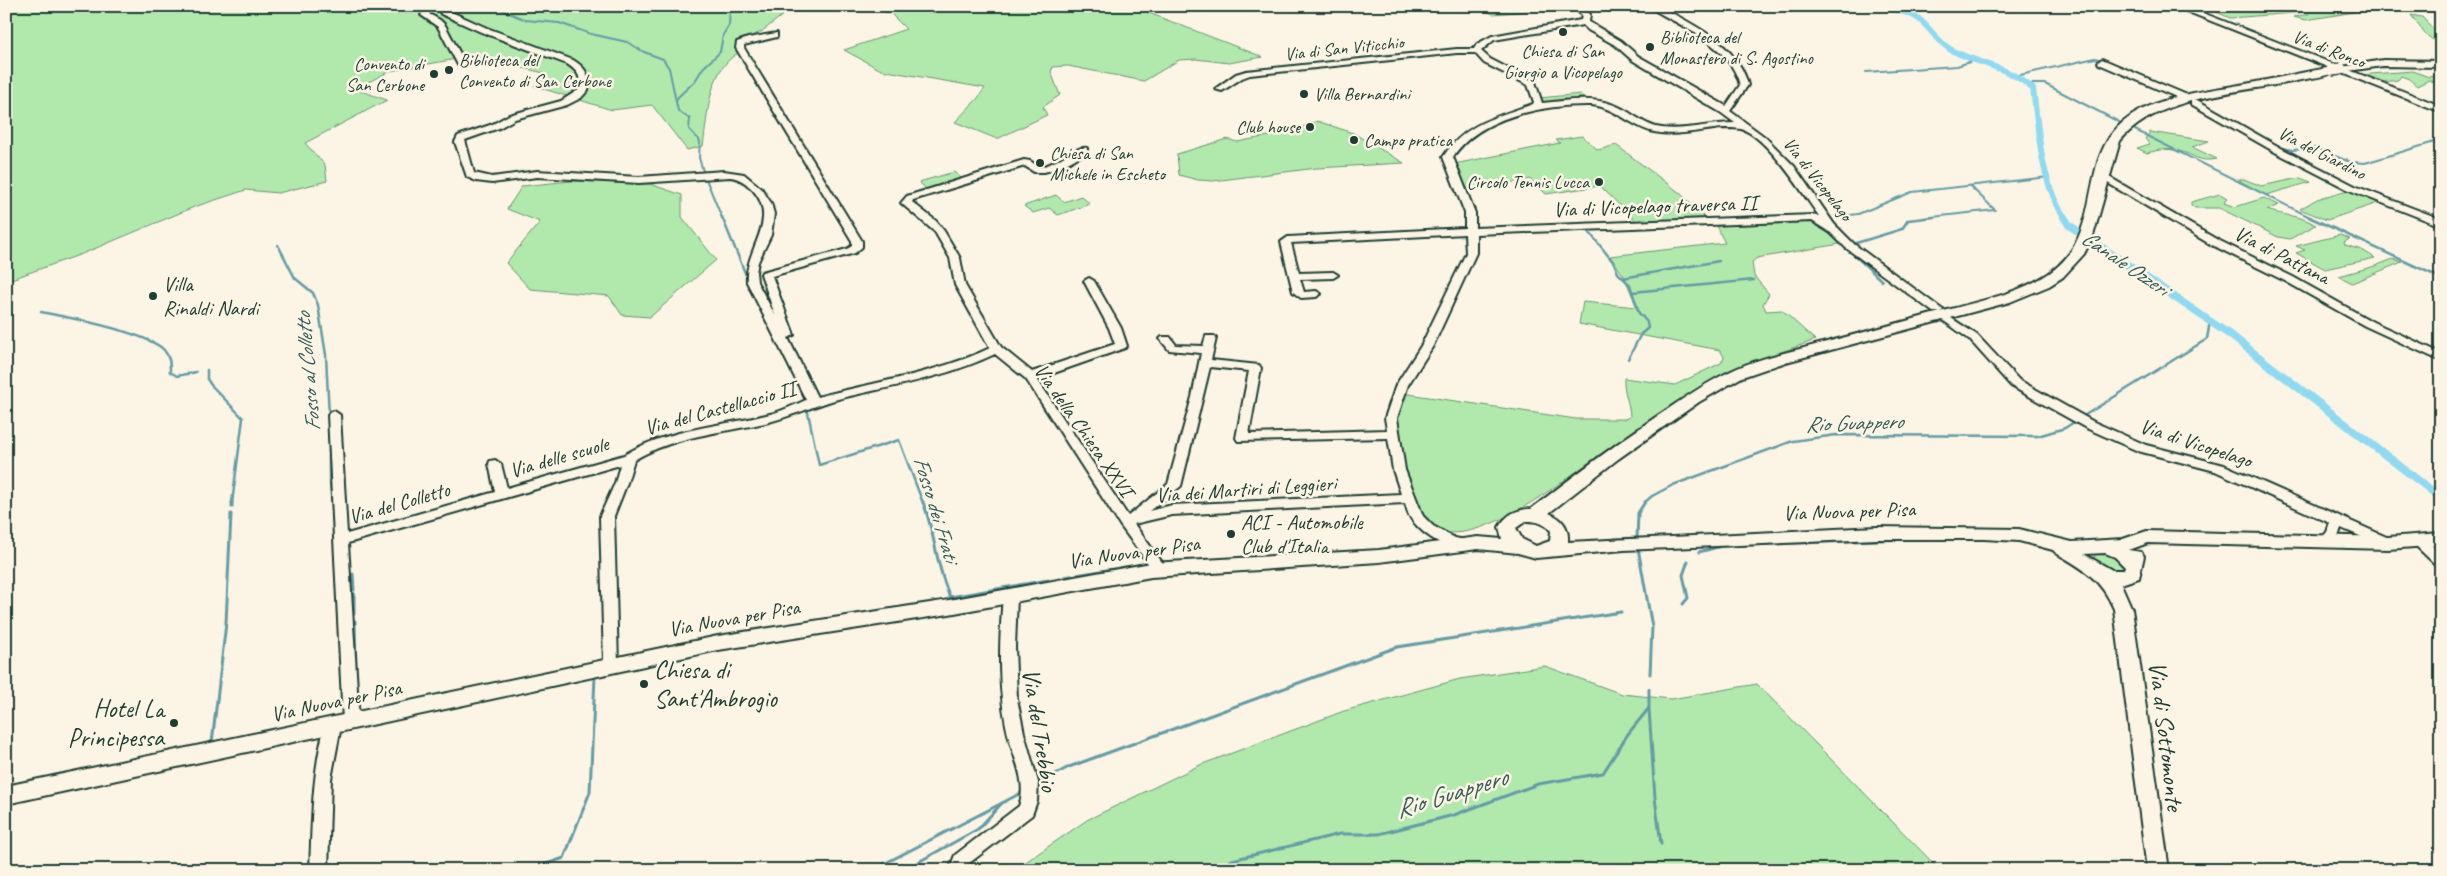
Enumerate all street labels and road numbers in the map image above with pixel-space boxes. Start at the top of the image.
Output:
street label: Via di Ronco [2290,25,2370,73]
street label: Via di San Viticchio [1283,31,1406,65]
street label: Via del Giardino [2275,122,2371,185]
street label: Via di Vicopelago [1779,133,1858,226]
street label: Via di Vicopelago traversa II [1553,189,1762,223]
street label: Via di Pattana [2230,220,2336,291]
street label: Via della Chiesa XXVI [1028,358,1142,505]
street label: Via del Castellaccio II [641,374,803,441]
street label: Via di Vicopelago [2137,413,2258,474]
street label: Via delle scuole [506,430,614,484]
street label: Via dei Martiri di Leggieri [1155,470,1340,508]
street label: Via del Colletto [345,476,454,530]
street label: Via Nuova per Pisa [1782,496,1917,526]
street label: Via Nuova per Pisa [1067,530,1203,574]
street label: Via Nuova per Pisa [667,593,803,642]
street label: Via di Sottomonte [2141,660,2191,814]
street label: Via del Trebbio [1015,666,1066,795]
street label: Via Nuova per Pisa [269,674,405,727]

